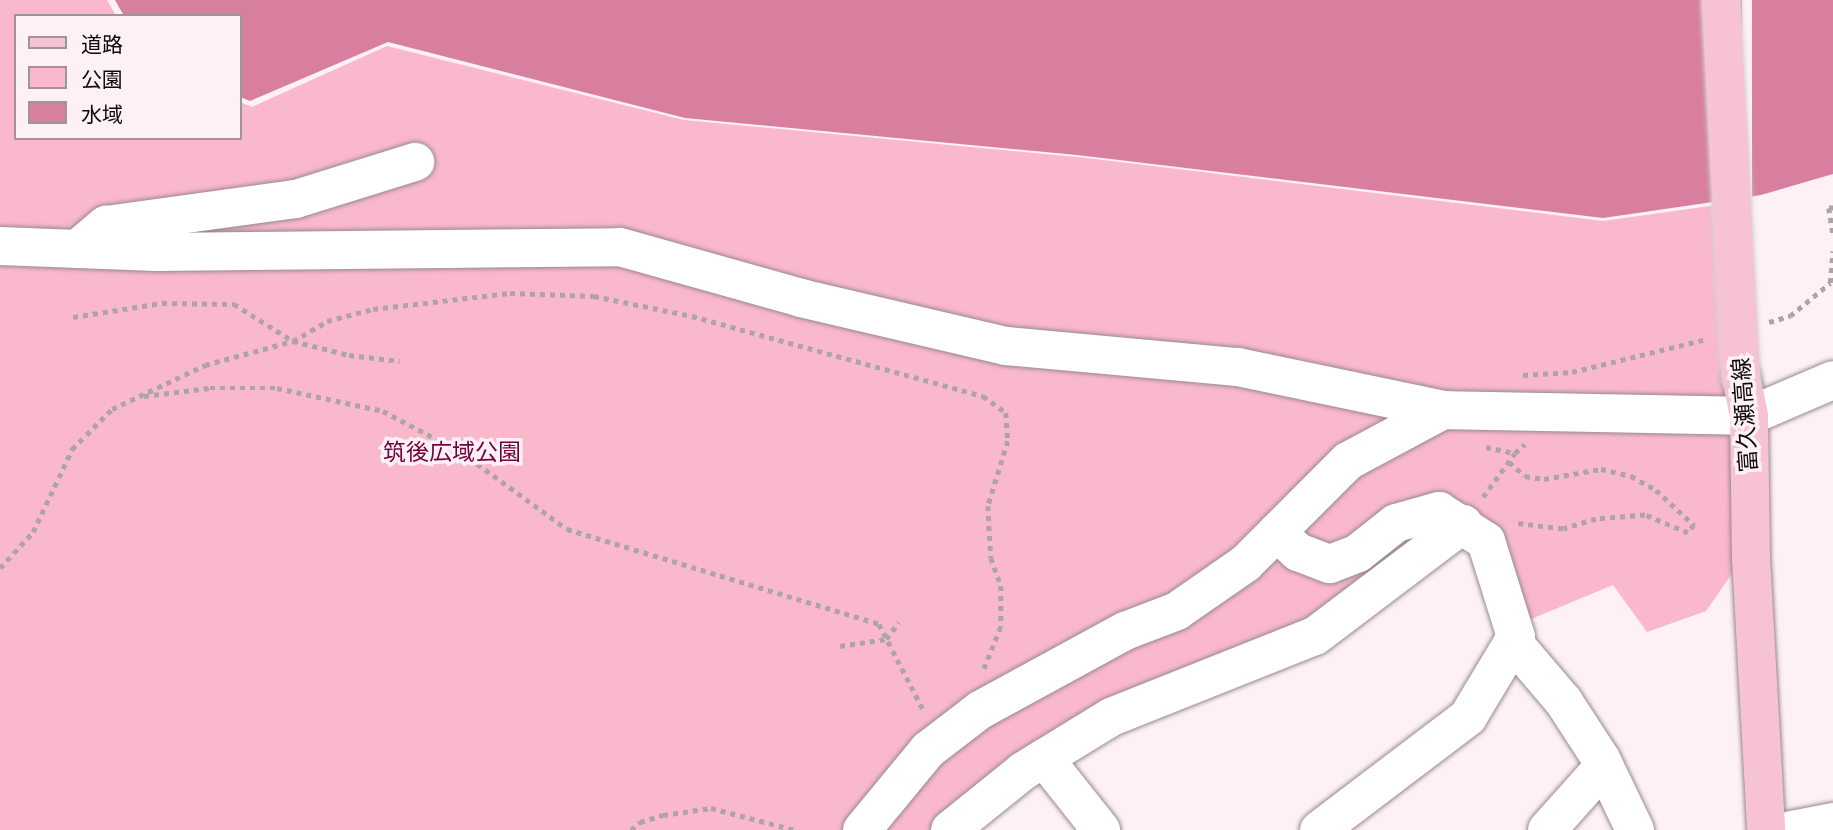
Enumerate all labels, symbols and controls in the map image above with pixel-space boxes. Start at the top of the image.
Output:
legend [14,14,242,140]
text: 道路 [81,32,123,56]
text: 公園 [81,67,123,91]
text: 水域 [81,102,123,126]
street label: 富久瀬高線 [1727,357,1763,473]
park label: 筑後広域公園 [383,438,521,466]

